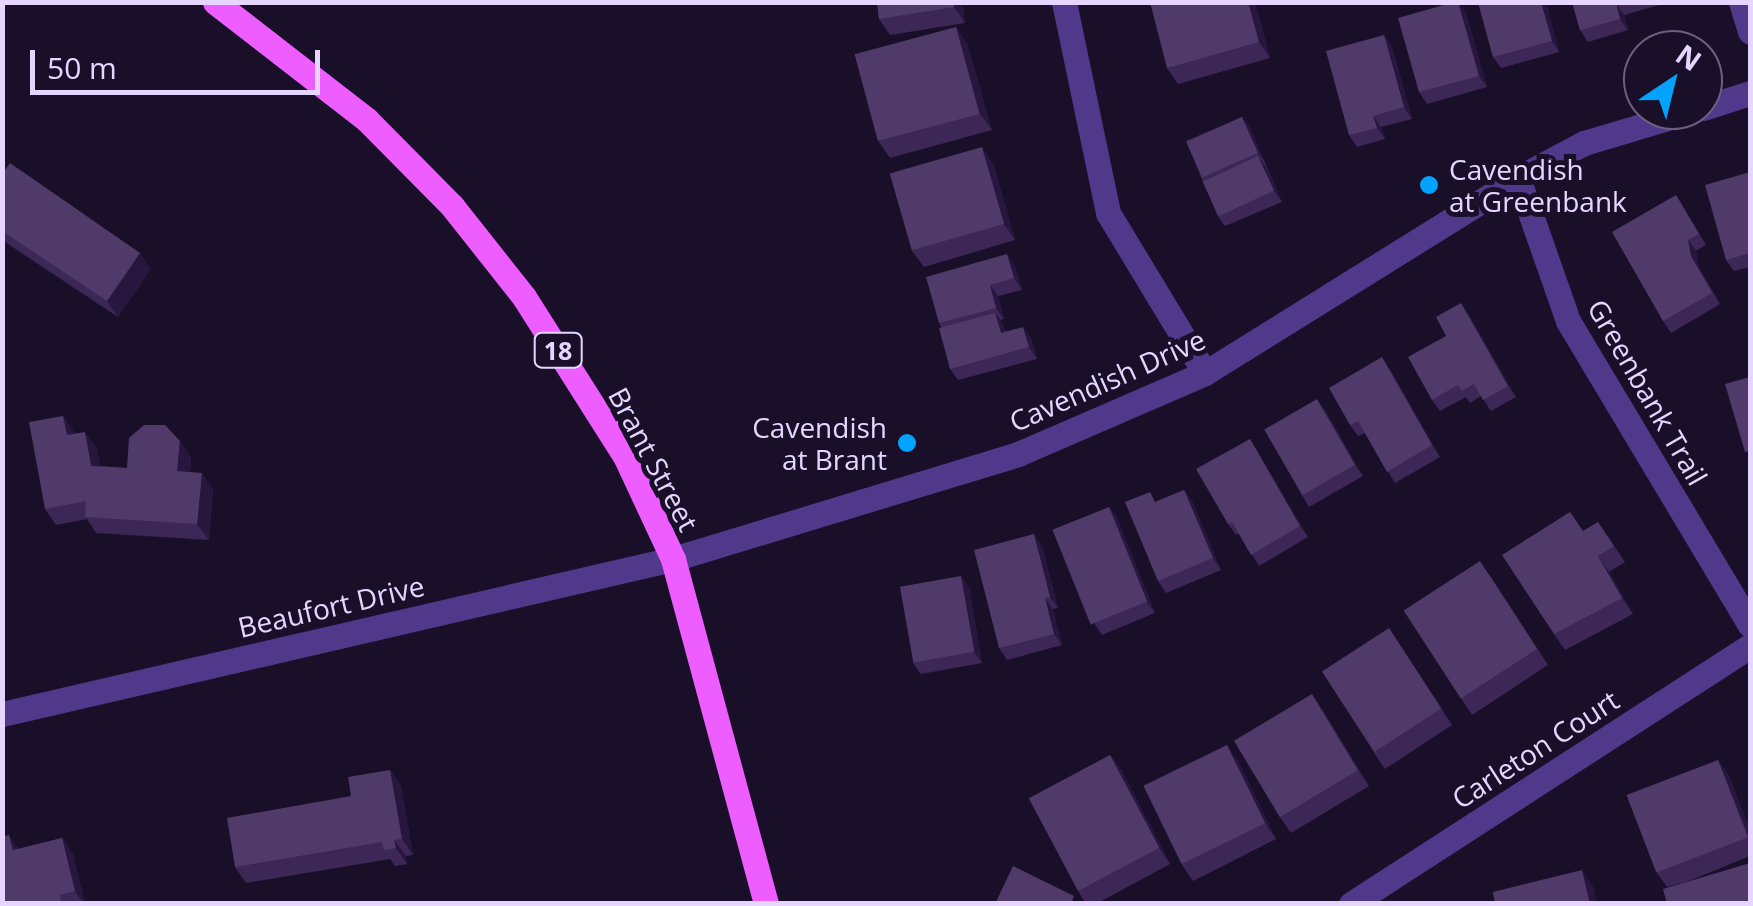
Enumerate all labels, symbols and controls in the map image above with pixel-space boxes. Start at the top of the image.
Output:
scale bar [35,30,325,92]
north arrow [1623,30,1723,130]
text: N [1669,35,1709,79]
text: 50 m [47,47,117,88]
place label: Cavendish at Greenbank [1449,152,1627,218]
marker: Cavendish at Greenbank [1418,174,1440,196]
street label: Greenbank Trail [1581,293,1715,491]
street label: Cavendish Drive [1004,322,1210,438]
road number: 18 [533,330,583,370]
street label: Brant Street [602,381,706,537]
place label: Cavendish at Brant [752,410,887,476]
marker: Cavendish at Brant [896,432,918,454]
street label: Beaufort Drive [235,568,427,644]
street label: Carleton Court [1445,683,1625,815]

